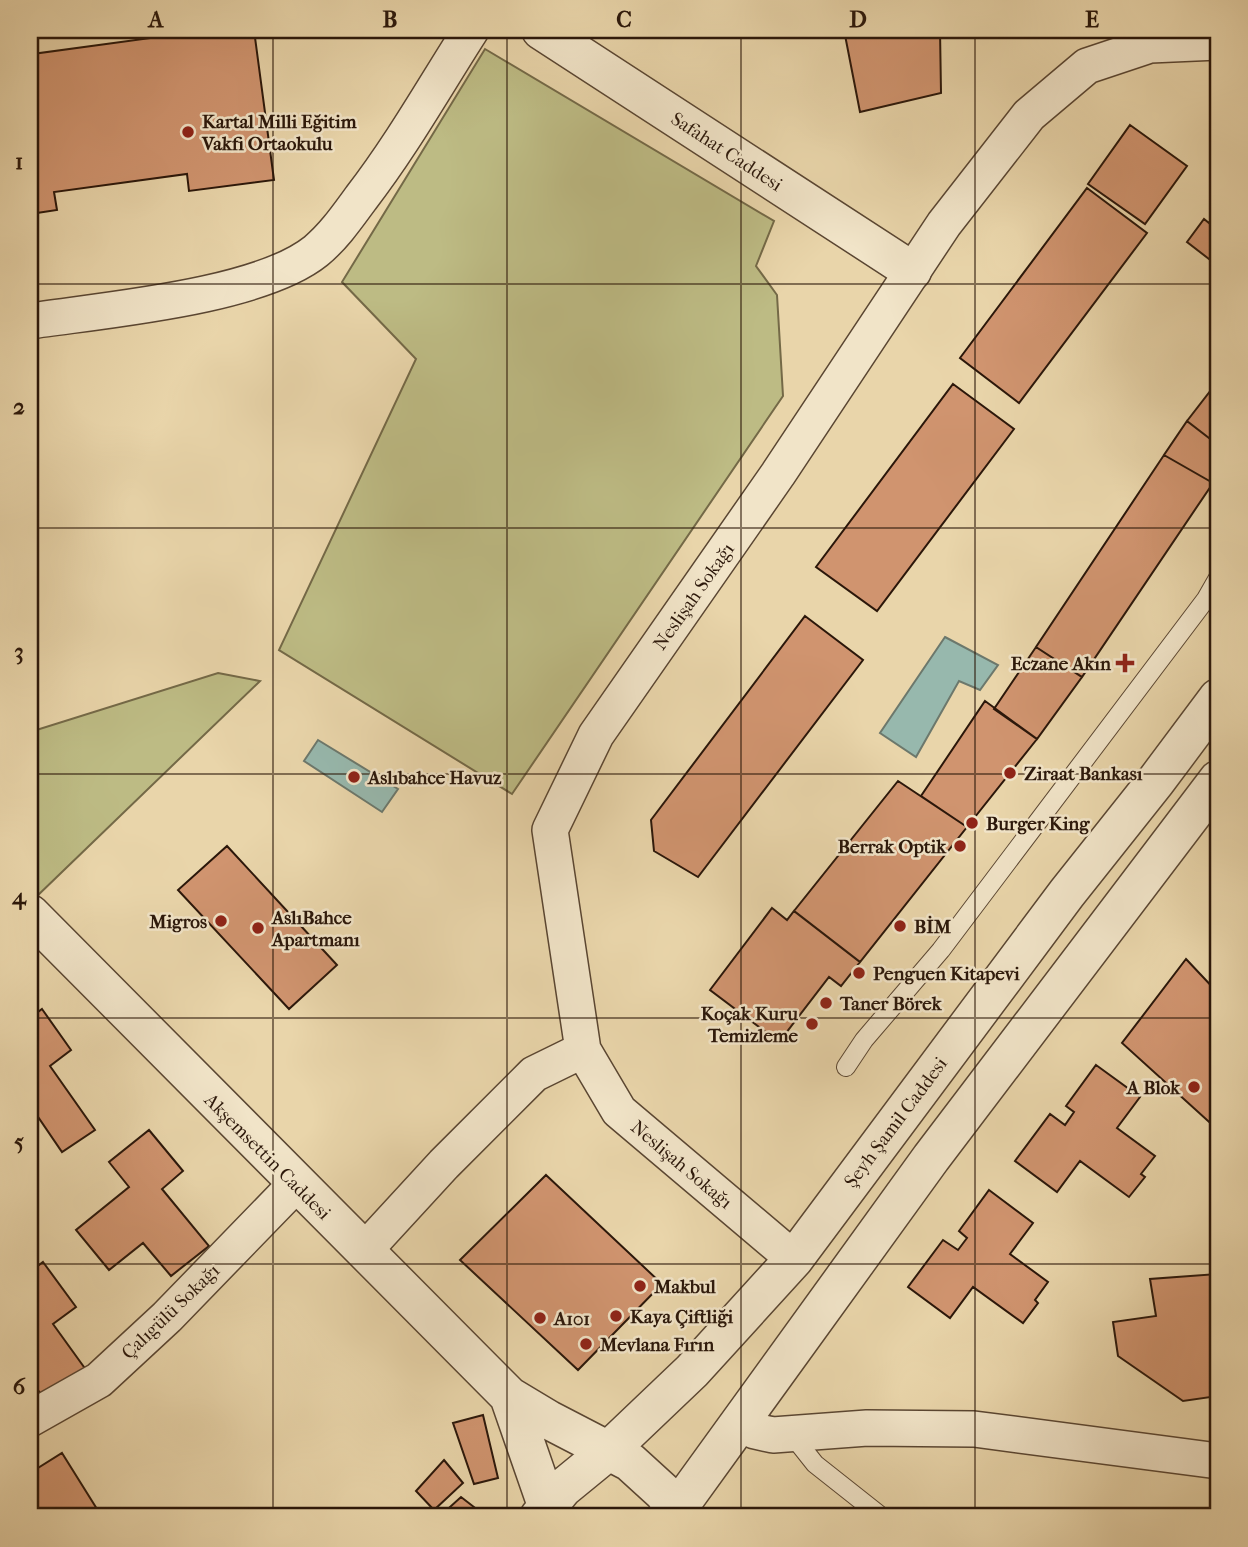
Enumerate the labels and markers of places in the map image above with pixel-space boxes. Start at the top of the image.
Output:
place label: Kartal Milli Eğitim Vakfı Ortaokulu [201,111,357,155]
marker: Kartal Milli Eğitim Vakfı Ortaokulu [180,124,196,140]
place label: Eczane Akın [1011,653,1112,675]
marker: Eczane Akın [1117,655,1133,671]
place label: Ziraat Bankası [1024,763,1143,785]
marker: Ziraat Bankası [1002,765,1018,781]
place label: Aslıbahce Havuz [367,767,502,789]
marker: Aslıbahce Havuz [346,769,362,785]
place label: Burger King [986,813,1090,835]
marker: Burger King [964,815,980,831]
place label: Berrak Optik [838,836,947,858]
marker: Berrak Optik [952,838,968,854]
place label: AslıBahce Apartmanı [271,907,360,951]
place label: Migros [148,911,207,933]
marker: Migros [213,913,229,929]
place label: BİM [914,915,952,938]
marker: BİM [892,918,908,934]
marker: AslıBahce Apartmanı [250,920,266,936]
place label: Penguen Kitapevi [873,963,1020,985]
marker: Penguen Kitapevi [851,965,867,981]
place label: Taner Börek [839,993,943,1015]
marker: Taner Börek [818,995,834,1011]
place label: Koçak Kuru Temizleme [701,1003,799,1047]
marker: Koçak Kuru Temizleme [804,1016,820,1032]
place label: A Blok [1126,1077,1181,1099]
marker: A Blok [1186,1079,1202,1095]
place label: Makbul [653,1276,716,1298]
marker: Makbul [632,1278,648,1294]
place label: Kaya Çiftliği [630,1306,734,1329]
place label: A101 [553,1308,590,1330]
marker: Kaya Çiftliği [608,1308,624,1324]
marker: A101 [532,1310,548,1326]
place label: Mevlana Fırın [599,1334,715,1356]
marker: Mevlana Fırın [578,1336,594,1352]

